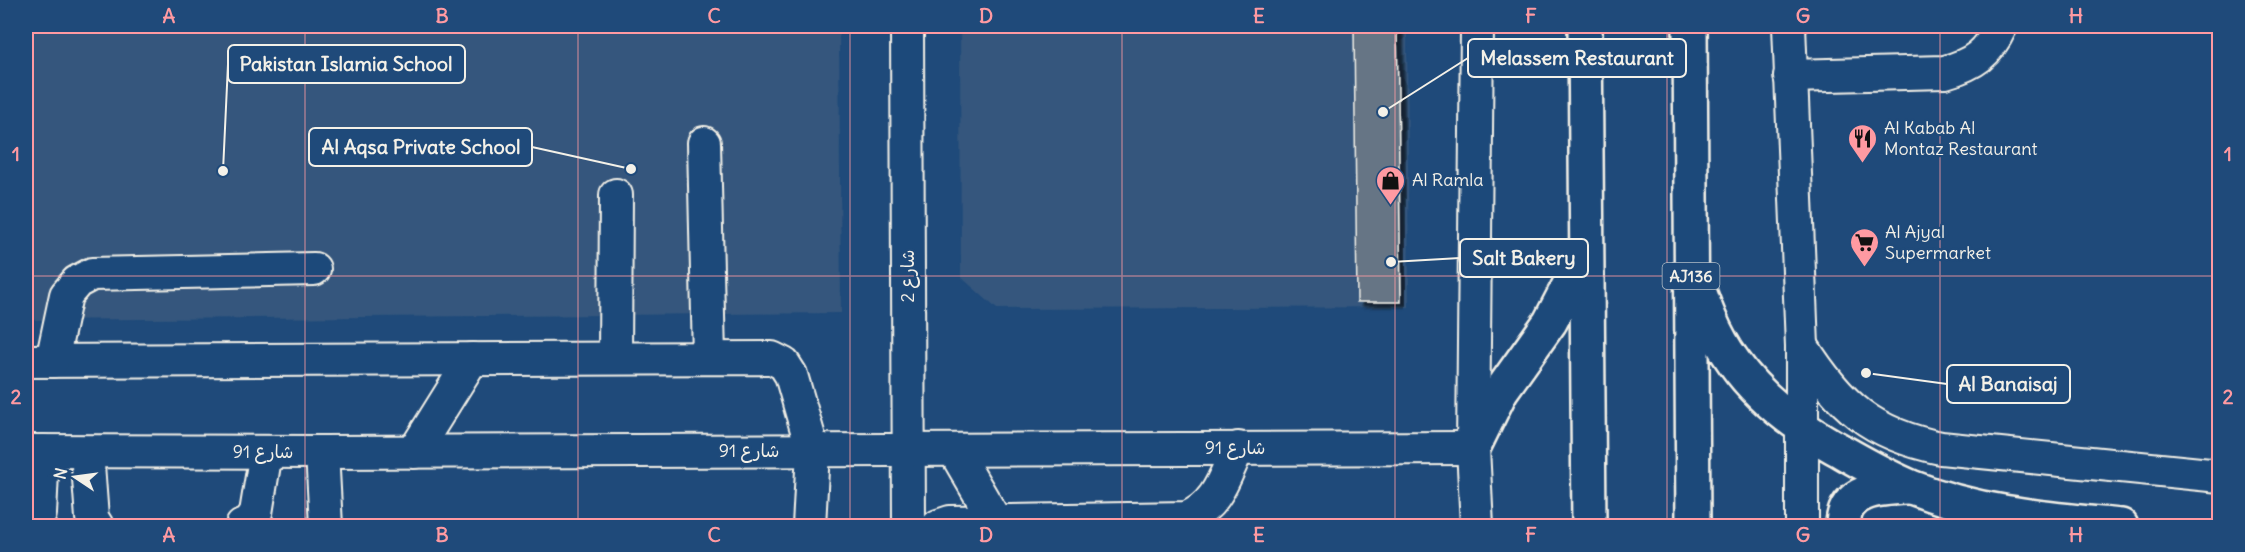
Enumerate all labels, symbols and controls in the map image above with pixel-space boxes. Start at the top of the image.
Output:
text: A [163,3,176,28]
text: B [435,3,449,28]
text: C [707,3,721,28]
text: D [979,3,993,28]
text: E [1253,3,1265,28]
text: F [1525,3,1537,28]
text: G [1796,3,1810,28]
text: H [2069,3,2083,28]
callout: Melassem Restaurant [1468,39,1686,77]
callout: Pakistan Islamia School [228,45,465,83]
text: Melassem Restaurant [1480,45,1674,70]
text: Pakistan Islamia School [240,51,452,76]
place label: Al Kabab Al Montaz Restaurant [1884,116,2038,160]
restaurant icon: Al Kabab Al Montaz Restaurant [1847,122,1879,164]
callout: Al Aqsa Private School [309,128,532,166]
text: Al Aqsa Private School [322,134,520,159]
text: 1 [12,141,20,166]
text: 1 [2224,141,2232,166]
shop icon: Al Ramla [1375,164,1407,206]
place label: Al Ramla [1412,168,1484,191]
place label: Al Ajyal Supermarket [1885,220,1991,264]
supermarket icon: Al Ajyal Supermarket [1848,226,1880,268]
callout: Salt Bakery [1460,239,1588,277]
text: Salt Bakery [1472,245,1576,270]
street label: شارع 2 [896,249,920,303]
road number: AJ136 [1662,263,1720,289]
callout: Al Banaisaj [1947,365,2070,403]
text: Al Banaisaj [1958,371,2058,396]
text: 2 [11,384,22,409]
text: 2 [2223,384,2234,409]
street label: شارع 91 [1205,436,1265,460]
street label: شارع 91 [719,439,779,463]
street label: شارع 91 [233,440,293,464]
north arrow [45,447,105,507]
text: N [49,466,71,481]
text: A [163,522,176,547]
text: B [435,522,449,547]
text: C [707,522,721,547]
text: D [979,522,993,547]
text: E [1253,522,1265,547]
text: F [1525,522,1537,547]
text: G [1796,522,1810,547]
text: H [2069,522,2083,547]

